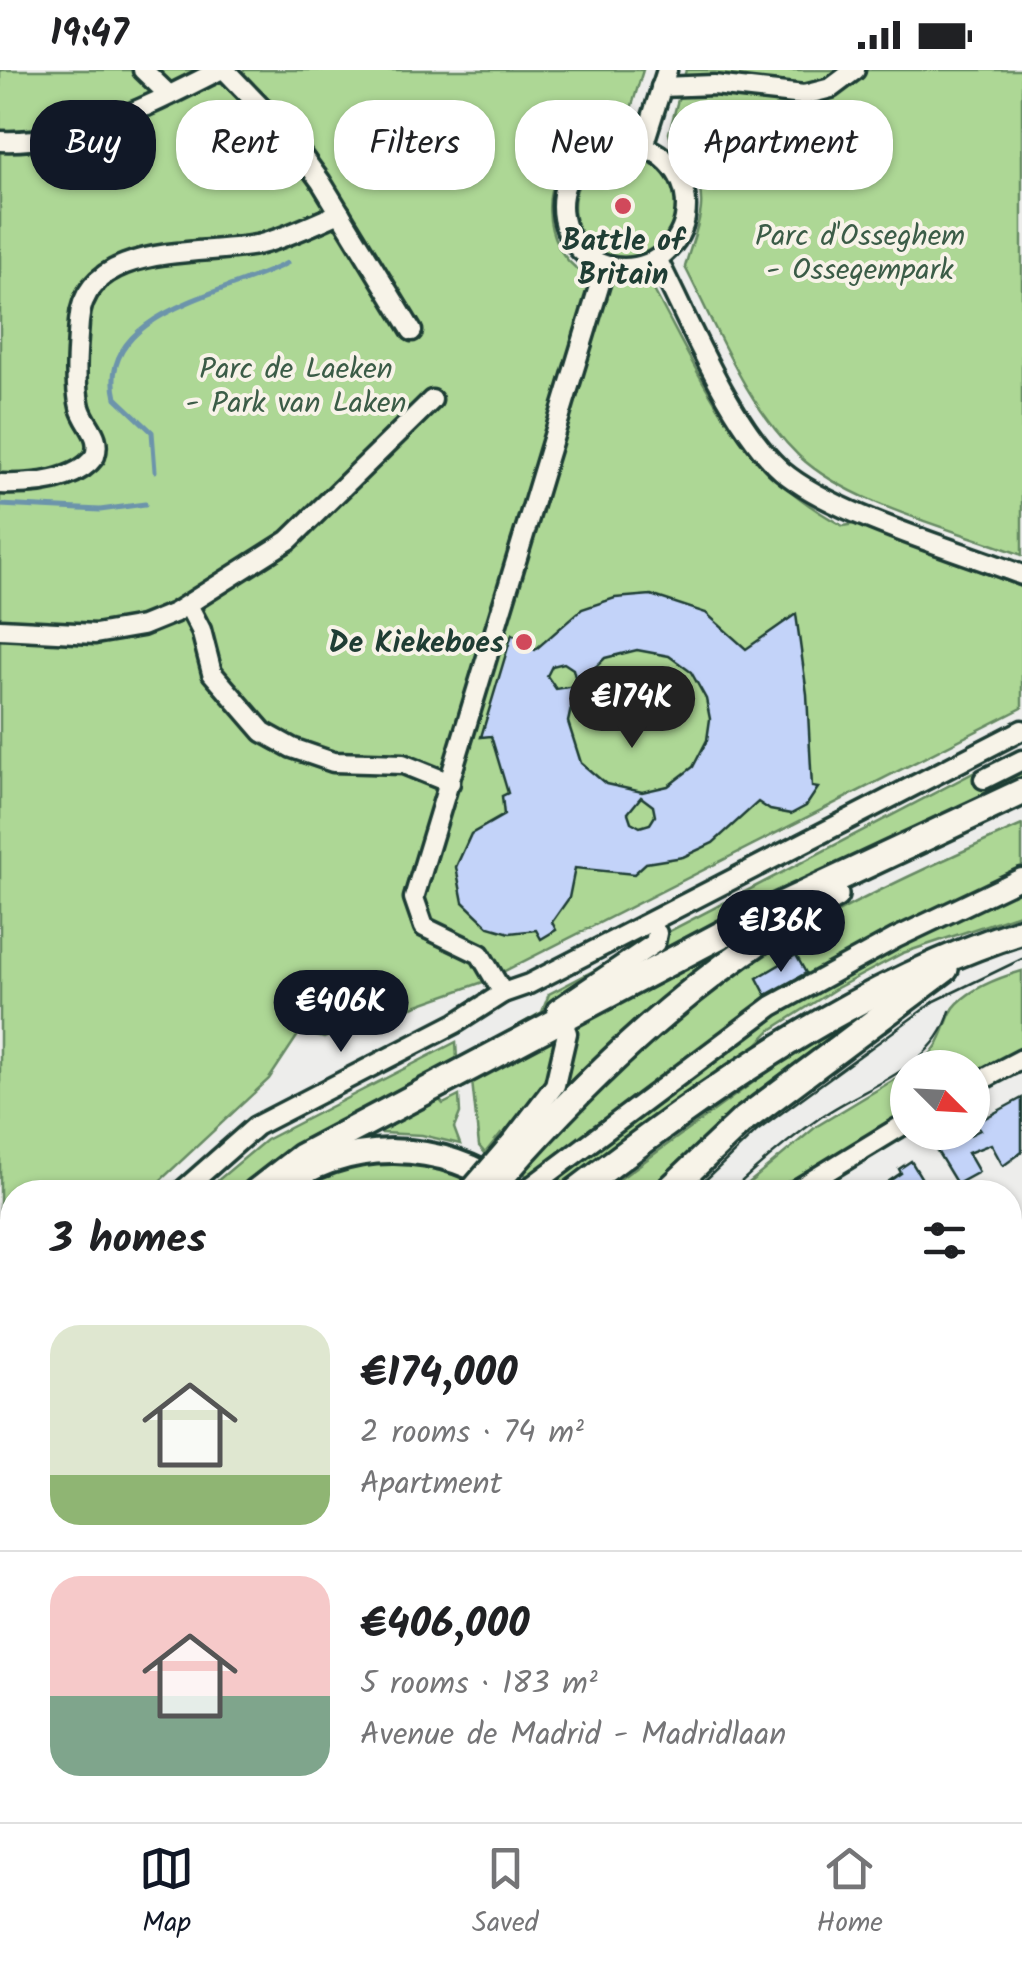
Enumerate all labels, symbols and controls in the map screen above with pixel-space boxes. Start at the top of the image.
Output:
text: 19:47 [50,5,129,65]
chip: Buy [30,100,156,190]
chip: Rent [176,100,314,190]
chip: Filters [334,100,495,190]
chip: New [515,100,648,190]
chip: Apartment [668,100,893,190]
marker: Battle of Britain [612,195,634,217]
park label: Parc d'Osseghem - Ossegempark [755,213,965,295]
place label: Battle of Britain [562,218,687,300]
park label: Parc de Laeken - Park van Laken [186,346,406,428]
place label: De Kiekeboes [329,620,504,668]
marker: De Kiekeboes [513,631,535,653]
pin: €174K [562,666,702,751]
text: €174K [591,673,673,724]
pin: €136K [711,890,851,975]
text: €136K [739,897,823,948]
pin: €406K [271,970,411,1055]
text: €406K [296,977,386,1028]
north arrow [890,1050,990,1150]
map controls [890,1050,990,1150]
text: 3 homes [50,1207,206,1274]
icon: filters [917,1213,972,1268]
text: €174,000 [360,1341,518,1408]
icon: home [130,1365,250,1485]
text: 2 rooms · 74 m² [360,1408,584,1459]
text: Apartment [360,1459,502,1510]
text: €406,000 [360,1592,529,1659]
icon: home [130,1616,250,1736]
text: 5 rooms · 183 m² [360,1659,598,1710]
text: Avenue de Madrid - Madridlaan [360,1710,786,1761]
tab: Map [139,1841,194,1946]
tab: Saved [472,1841,539,1946]
tab: Home [817,1841,883,1946]

